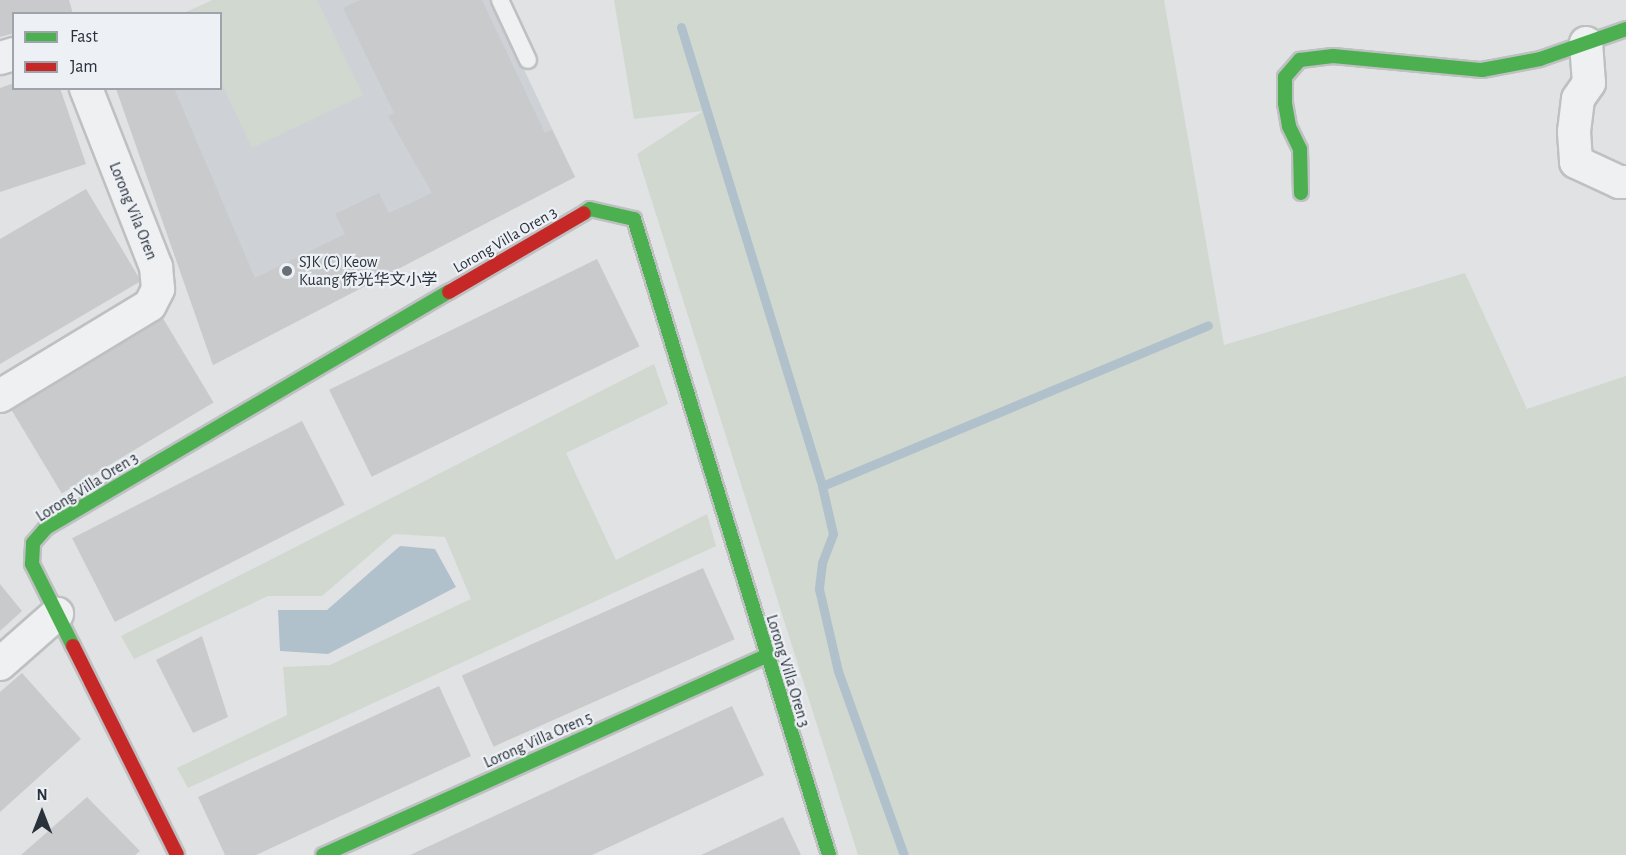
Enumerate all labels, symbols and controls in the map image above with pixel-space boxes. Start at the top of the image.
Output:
legend [12,12,222,90]
text: Fast [70,28,98,46]
text: Jam [70,58,98,76]
street label: Lorong Vila Oren [105,159,161,263]
street label: Lorong Villa Oren 3 [450,203,560,277]
place label: SJK (C) Keow Kuang 侨光华文小学 [299,252,438,290]
marker: SJK (C) Keow Kuang 侨光华文小学 [280,264,294,278]
street label: Lorong Villa Oren 3 [32,448,142,526]
street label: Lorong Villa Oren 3 [762,612,814,730]
street label: Lorong Villa Oren 5 [481,707,595,773]
north arrow [12,783,72,843]
text: N [36,787,48,803]

